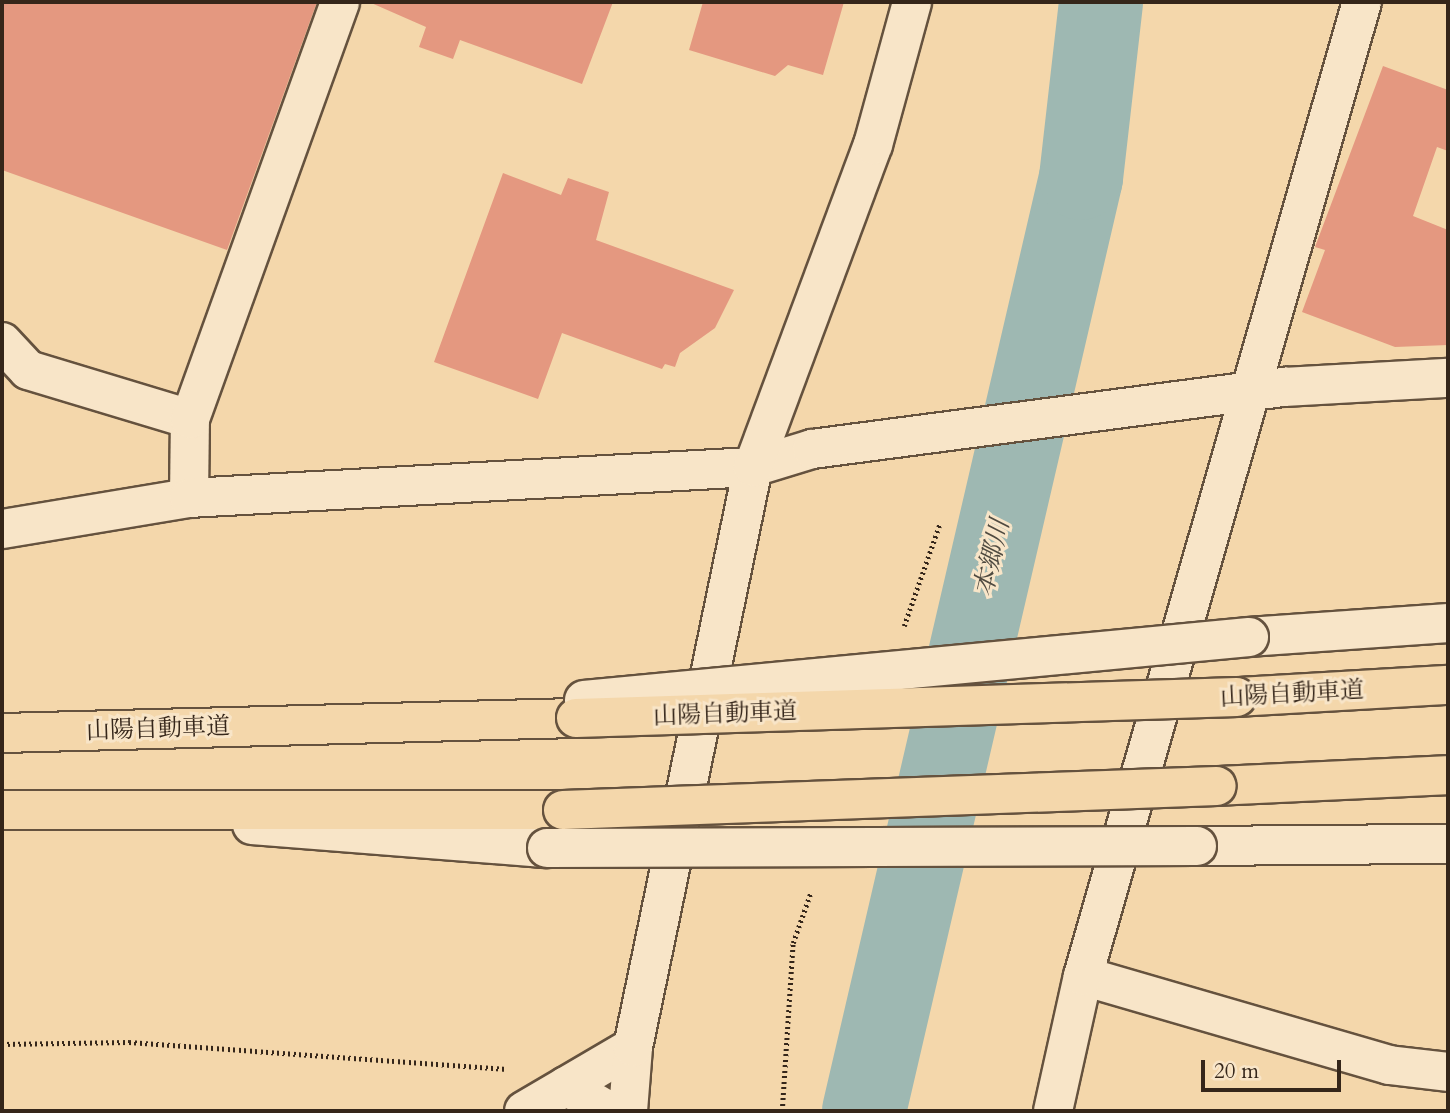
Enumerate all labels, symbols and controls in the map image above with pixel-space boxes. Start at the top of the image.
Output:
water label: 本郷川 [968,516,1016,600]
street label: 山陽自動車道 [1219,676,1365,712]
street label: 山陽自動車道 [653,697,797,731]
street label: 山陽自動車道 [86,712,230,746]
scale bar [1205,1046,1345,1090]
text: 20 m [1214,1057,1259,1086]

